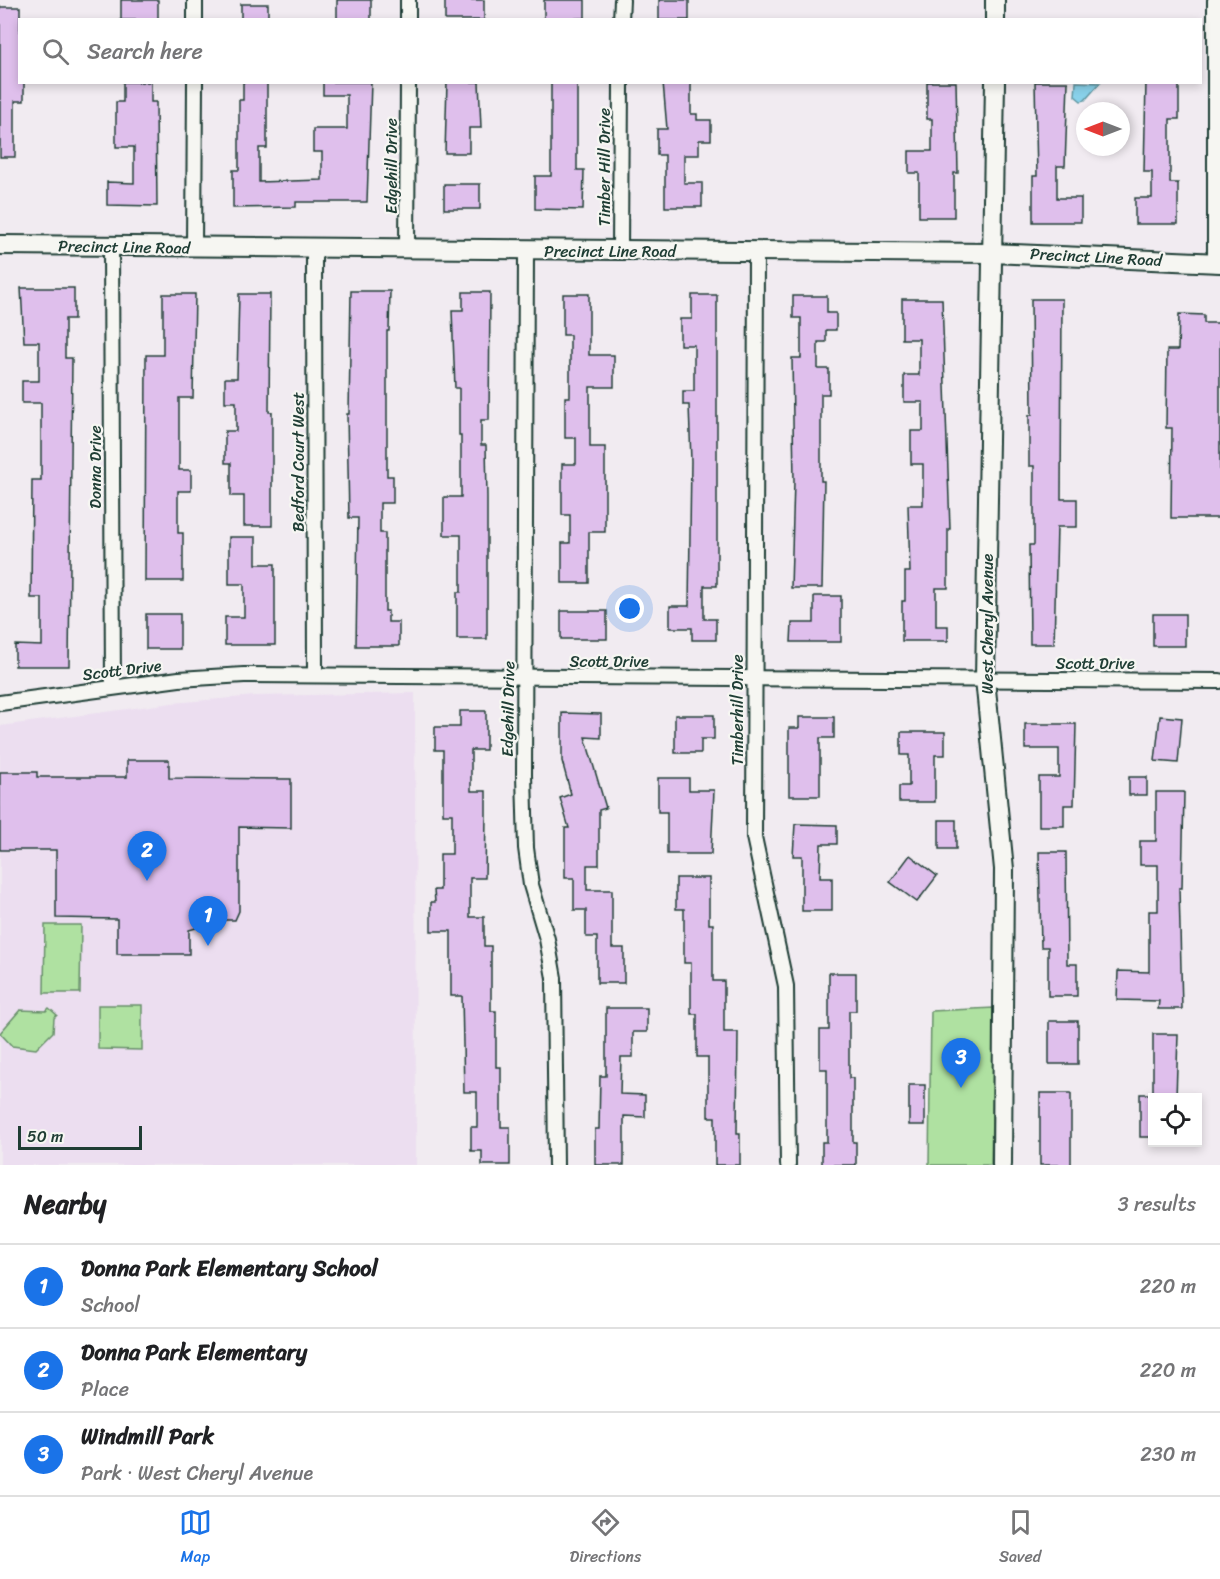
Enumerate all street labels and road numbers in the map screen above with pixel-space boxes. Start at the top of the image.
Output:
street label: Timber Hill Drive [590,108,619,226]
street label: Edgehill Drive [377,118,406,214]
street label: Precinct Line Road [58,231,192,263]
street label: Precinct Line Road [544,237,678,266]
street label: Precinct Line Road [1029,239,1164,275]
street label: Bedford Court West [284,392,313,532]
street label: Donna Drive [81,425,110,509]
street label: West Cheryl Avenue [973,554,1002,694]
street label: Scott Drive [569,647,649,676]
street label: Scott Drive [1055,649,1135,678]
street label: Scott Drive [81,651,163,689]
street label: Timberhill Drive [723,654,752,766]
street label: Edgehill Drive [493,661,523,757]

